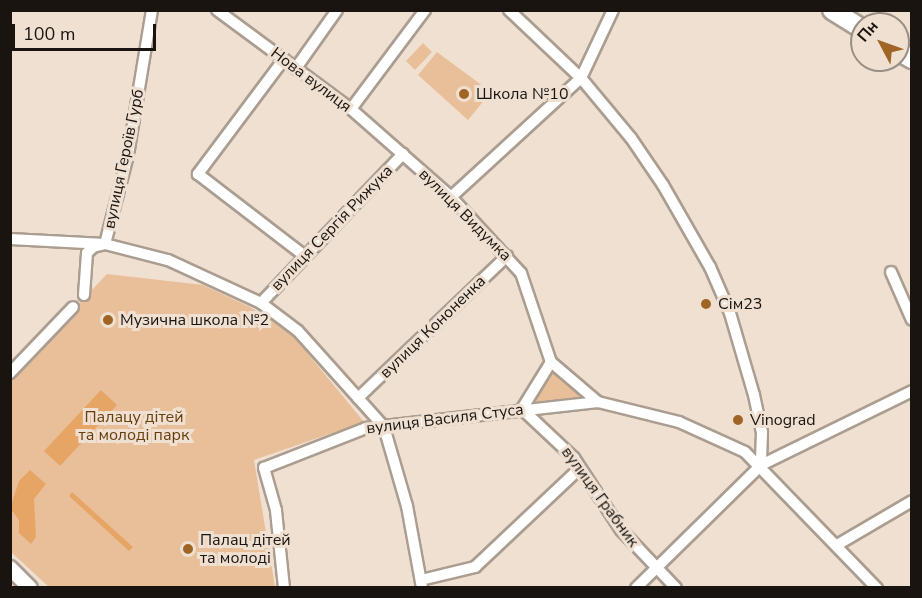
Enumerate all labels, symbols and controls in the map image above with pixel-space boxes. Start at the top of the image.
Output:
scale bar [15,12,159,50]
north arrow [850,12,910,72]
text: Пн [852,16,883,47]
text: 100 m [23,22,75,46]
street label: Нова вулиця [267,43,355,117]
place label: Школа №10 [476,84,569,104]
street label: вулиця Героїв Гурб [100,87,148,231]
marker: Школа №10 [457,87,471,101]
street label: вулиця Сергія Рижука [267,161,397,295]
street label: вулиця Видумка [415,165,515,265]
street label: вулиця Кононенка [376,272,490,382]
place label: Сім23 [718,294,762,314]
marker: Сім23 [699,297,713,311]
place label: Музична школа №2 [120,310,269,330]
marker: Музична школа №2 [101,313,115,327]
street label: вулиця Василя Стуса [365,400,525,438]
park label: Палацу дітей та молоді парк [79,407,189,445]
place label: Vinograd [750,410,816,430]
marker: Vinograd [731,413,745,427]
street label: вулиця Грабник [557,443,643,551]
place label: Палац дітей та молоді [200,530,291,568]
marker: Палац дітей та молоді [181,542,195,556]

